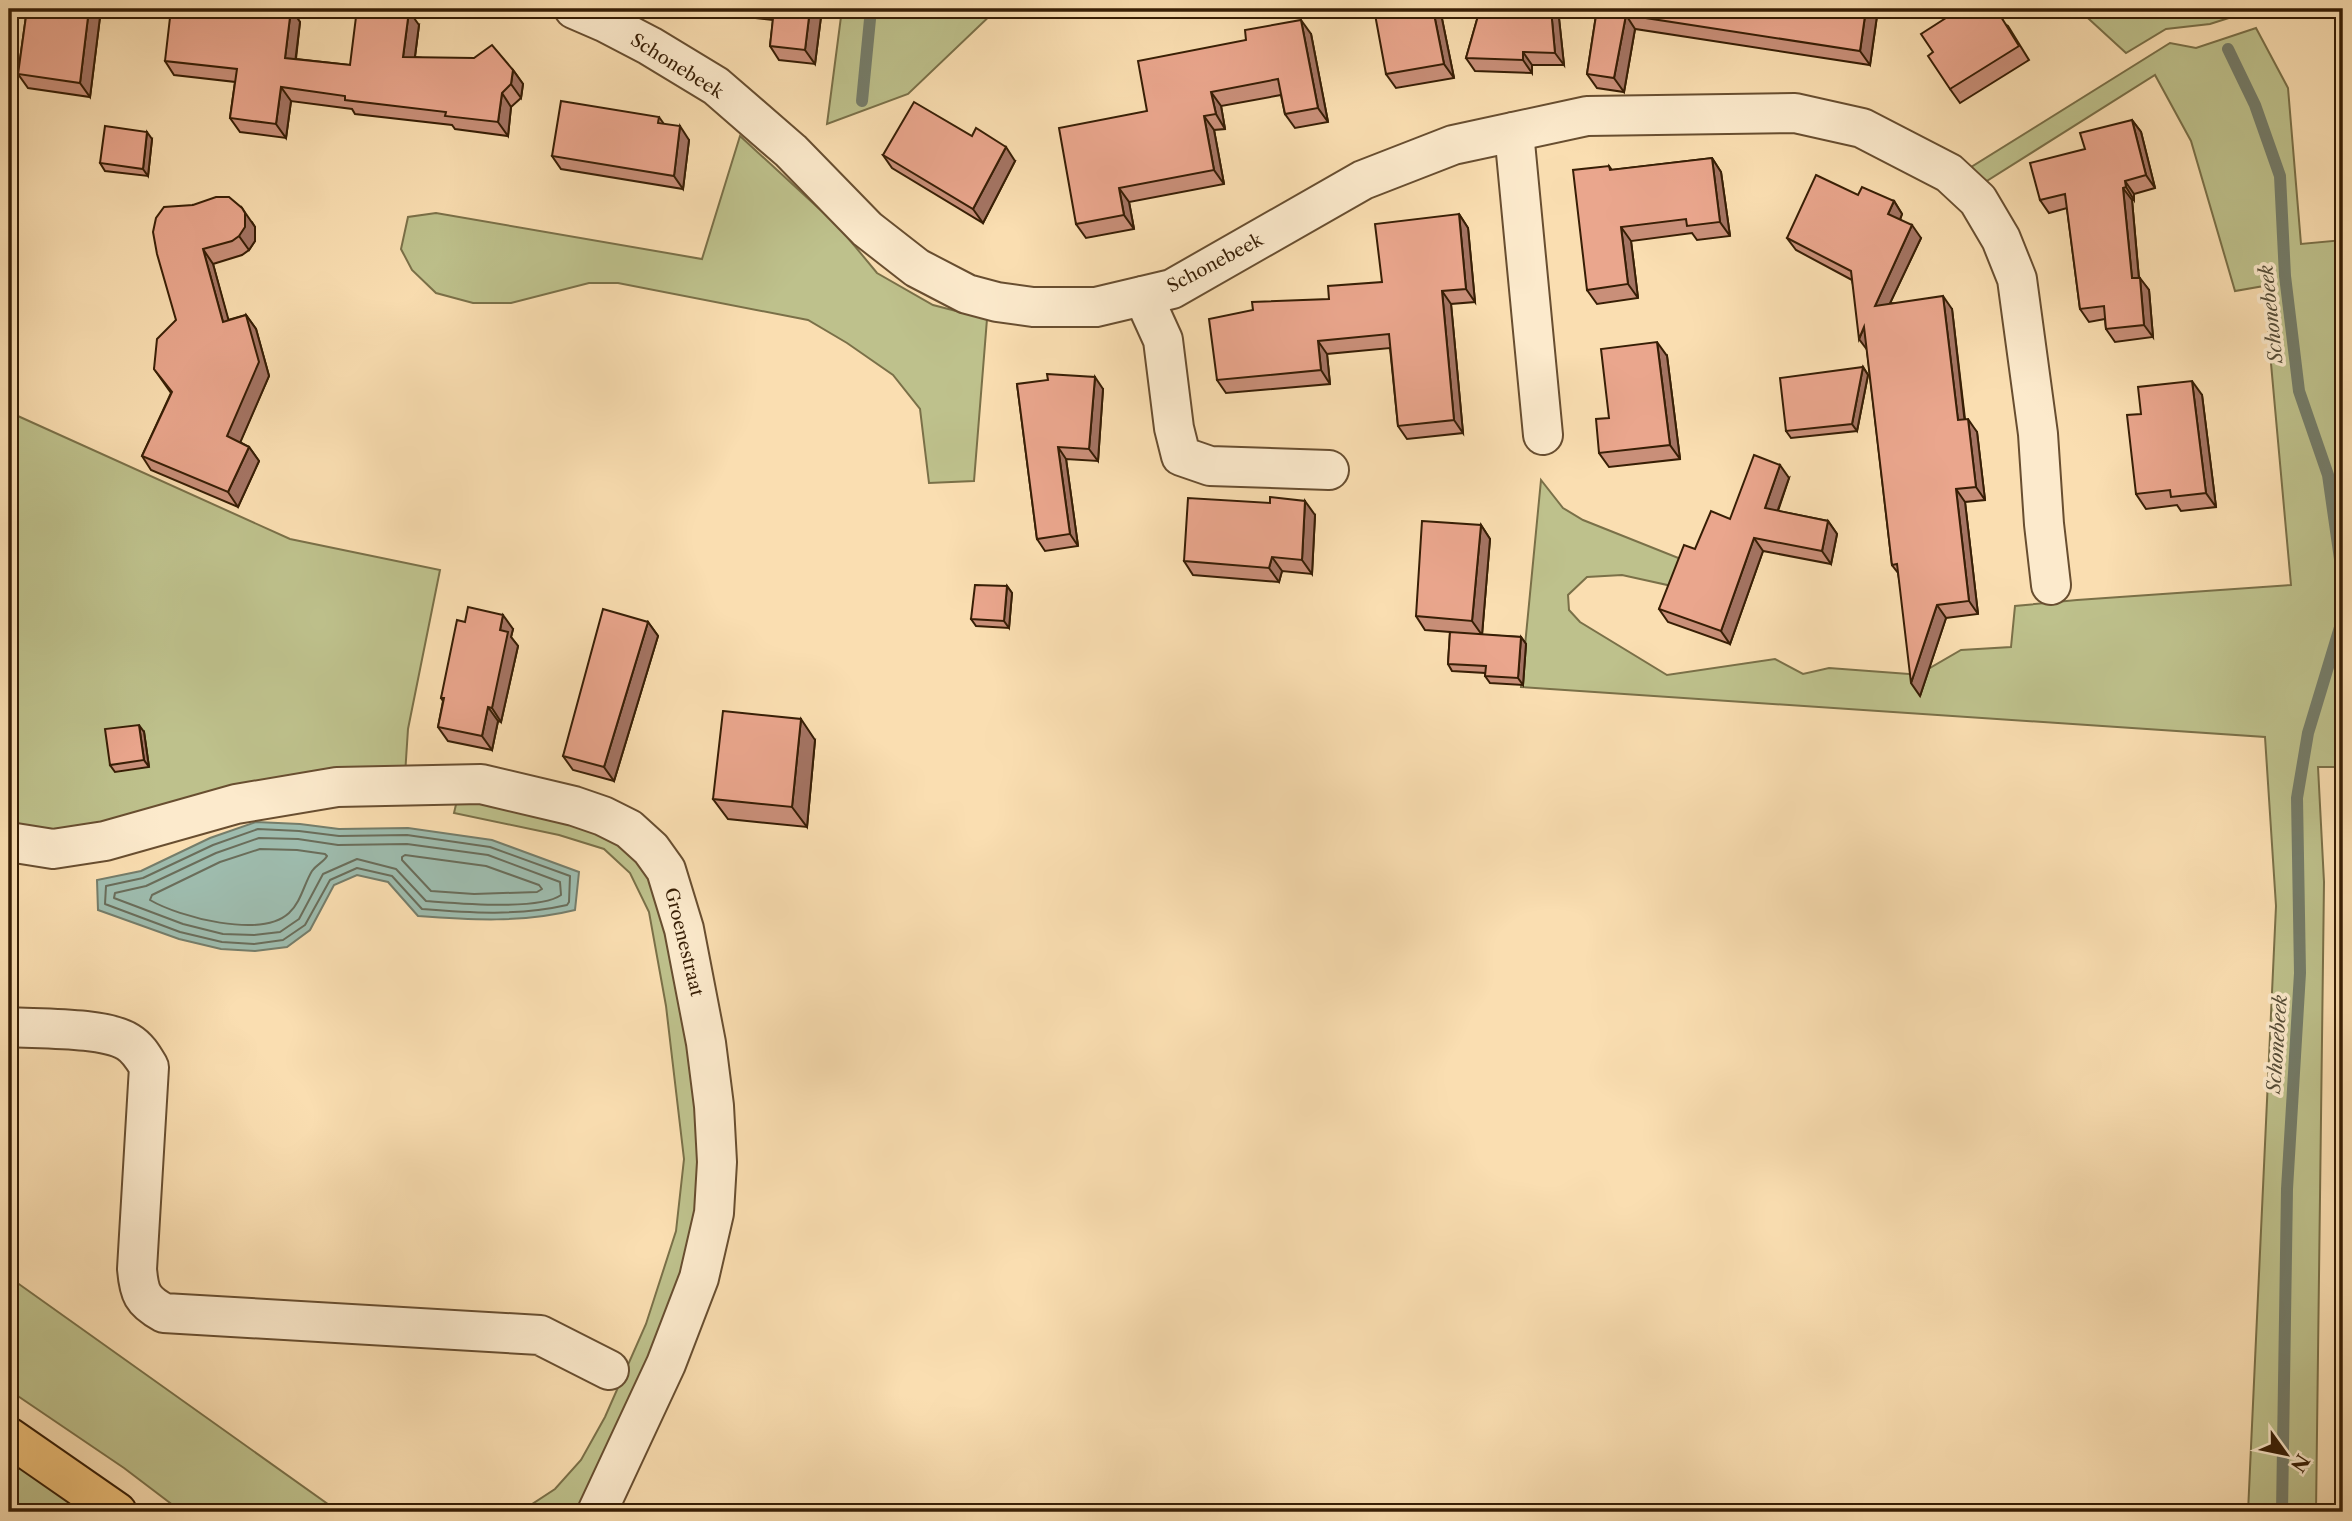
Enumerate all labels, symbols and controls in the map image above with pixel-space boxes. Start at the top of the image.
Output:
street label: Schonebeek [627,29,729,104]
street label: Schonebeek [1163,228,1268,297]
water label: Schonebeek [2254,264,2288,365]
street label: Groenestraat [660,885,708,999]
water label: Schonebeek [2262,994,2292,1095]
north arrow [2250,1420,2320,1490]
text: N [2286,1450,2314,1476]

